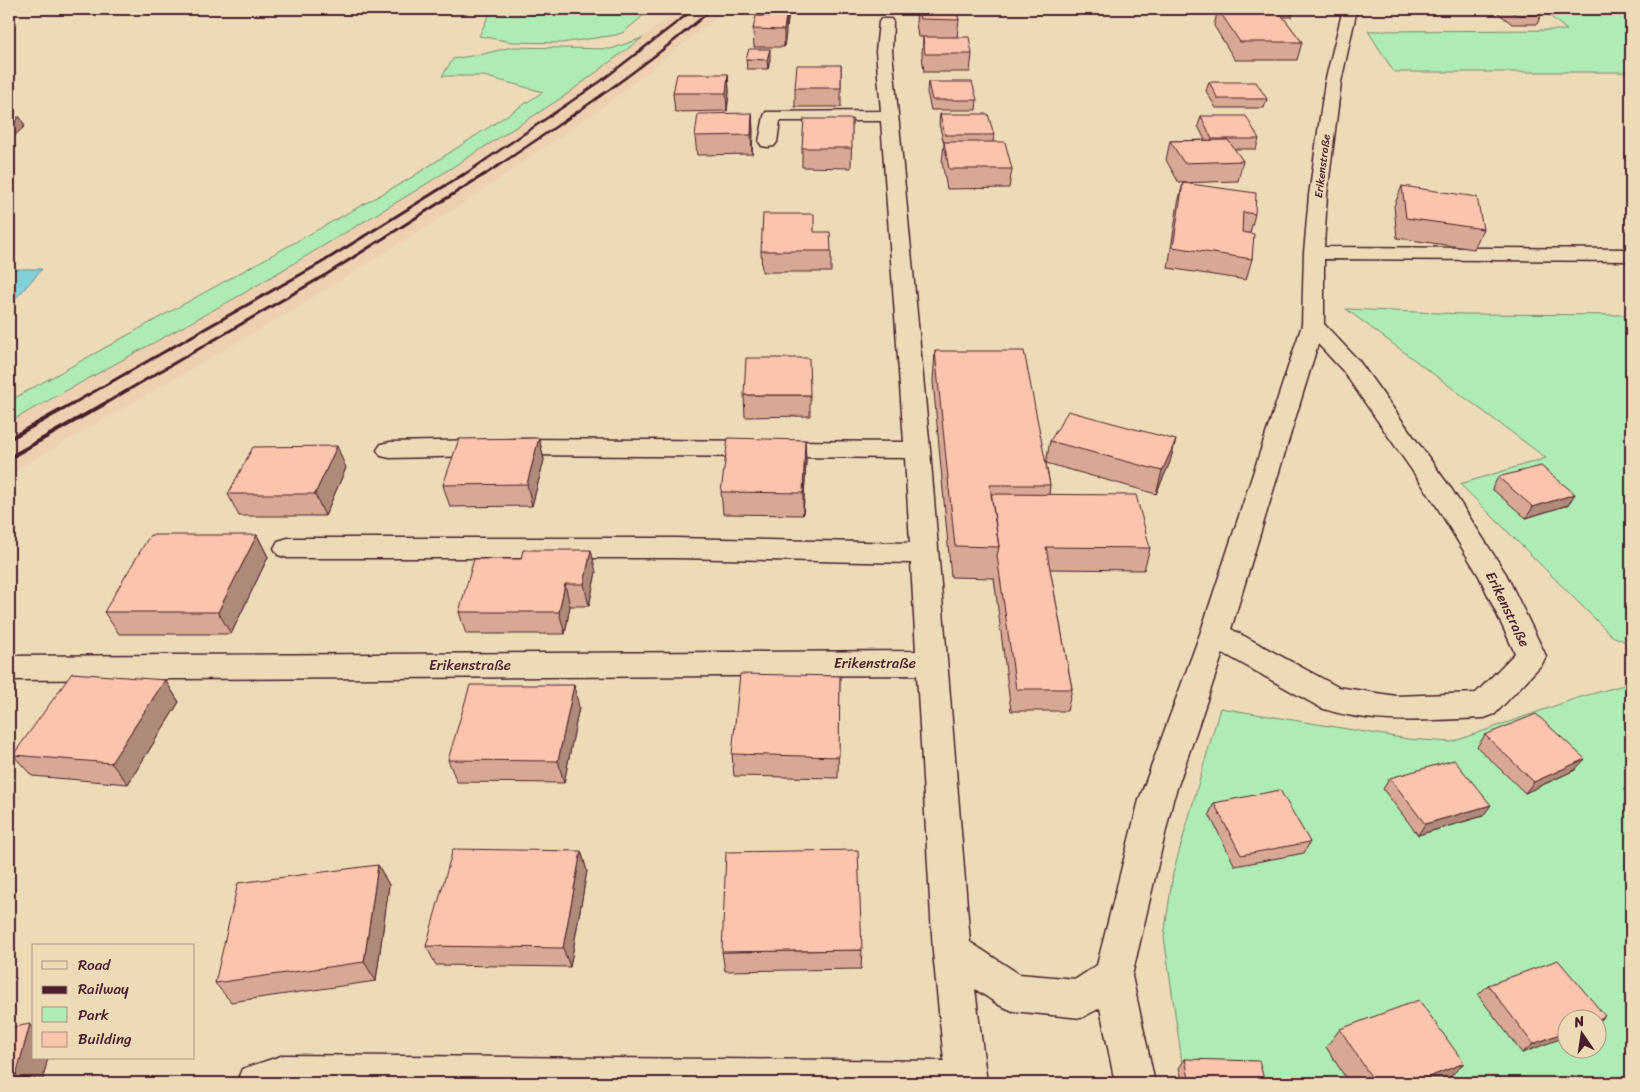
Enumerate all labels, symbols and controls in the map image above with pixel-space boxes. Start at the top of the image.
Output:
street label: Erikenstraße [1309,133,1336,199]
street label: Erikenstraße [1478,567,1537,651]
street label: Erikenstraße [834,651,916,676]
street label: Erikenstraße [429,653,511,678]
legend [32,944,195,1060]
text: Road [78,952,111,978]
text: Railway [78,976,129,1002]
text: Park [78,1002,109,1028]
text: N [1571,1008,1587,1035]
north arrow [1558,1010,1608,1060]
text: Building [78,1026,132,1052]

